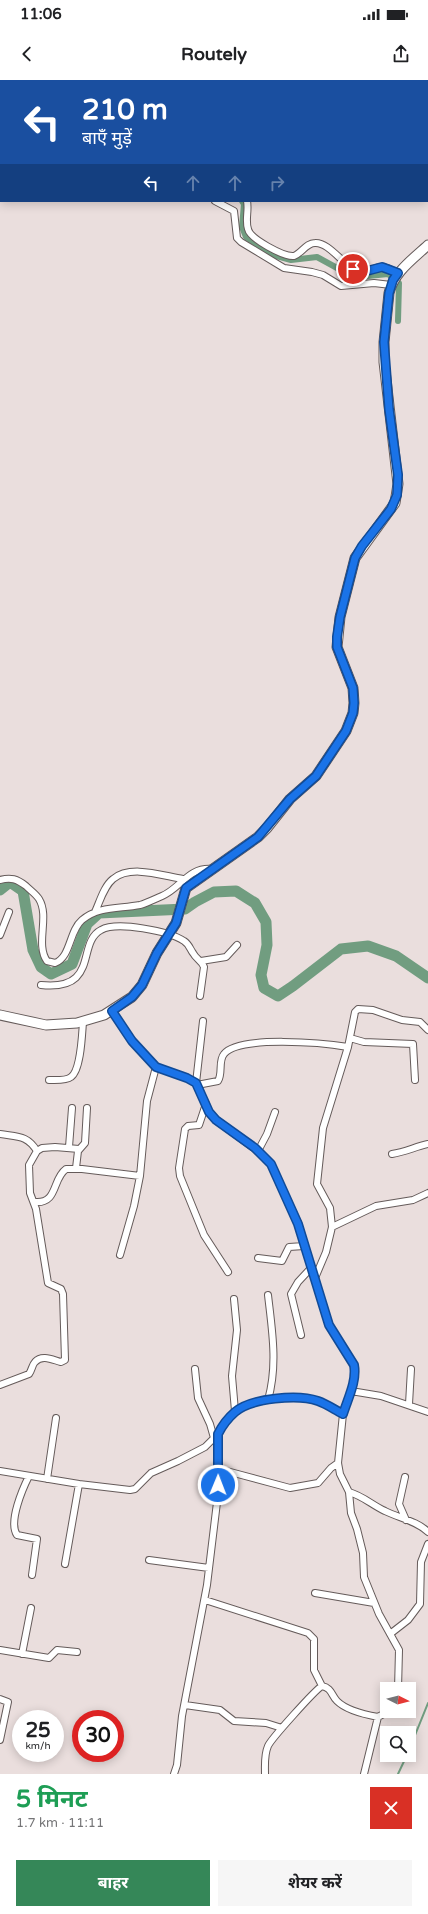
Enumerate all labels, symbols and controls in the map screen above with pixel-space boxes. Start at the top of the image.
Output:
text: 11:06 [20,5,62,23]
icon: back [16,43,38,65]
text: Routely [181,43,247,65]
icon: share [390,43,412,65]
text: 210 m [82,93,168,127]
icon: left [16,96,68,148]
text: बाएँ मुड़ें [82,127,132,149]
icon: left [140,172,162,194]
icon: ahead [182,172,204,194]
icon: ahead [224,172,246,194]
icon: right [266,172,288,194]
pin [336,252,370,286]
icon: arrive [342,258,364,280]
position arrow [197,1464,239,1506]
north arrow [380,1682,416,1718]
map controls [380,1682,416,1762]
speed limit sign: 30 [72,1710,124,1762]
text: 25 [25,1719,51,1743]
button: search [380,1726,416,1762]
text: km/h [25,1740,51,1752]
text: 5 मिनट [16,1785,88,1814]
button: close [370,1787,412,1829]
text: 1.7 km · 11:11 [16,1815,104,1831]
button: बाहर [16,1860,210,1906]
button: शेयर करें [218,1860,412,1906]

